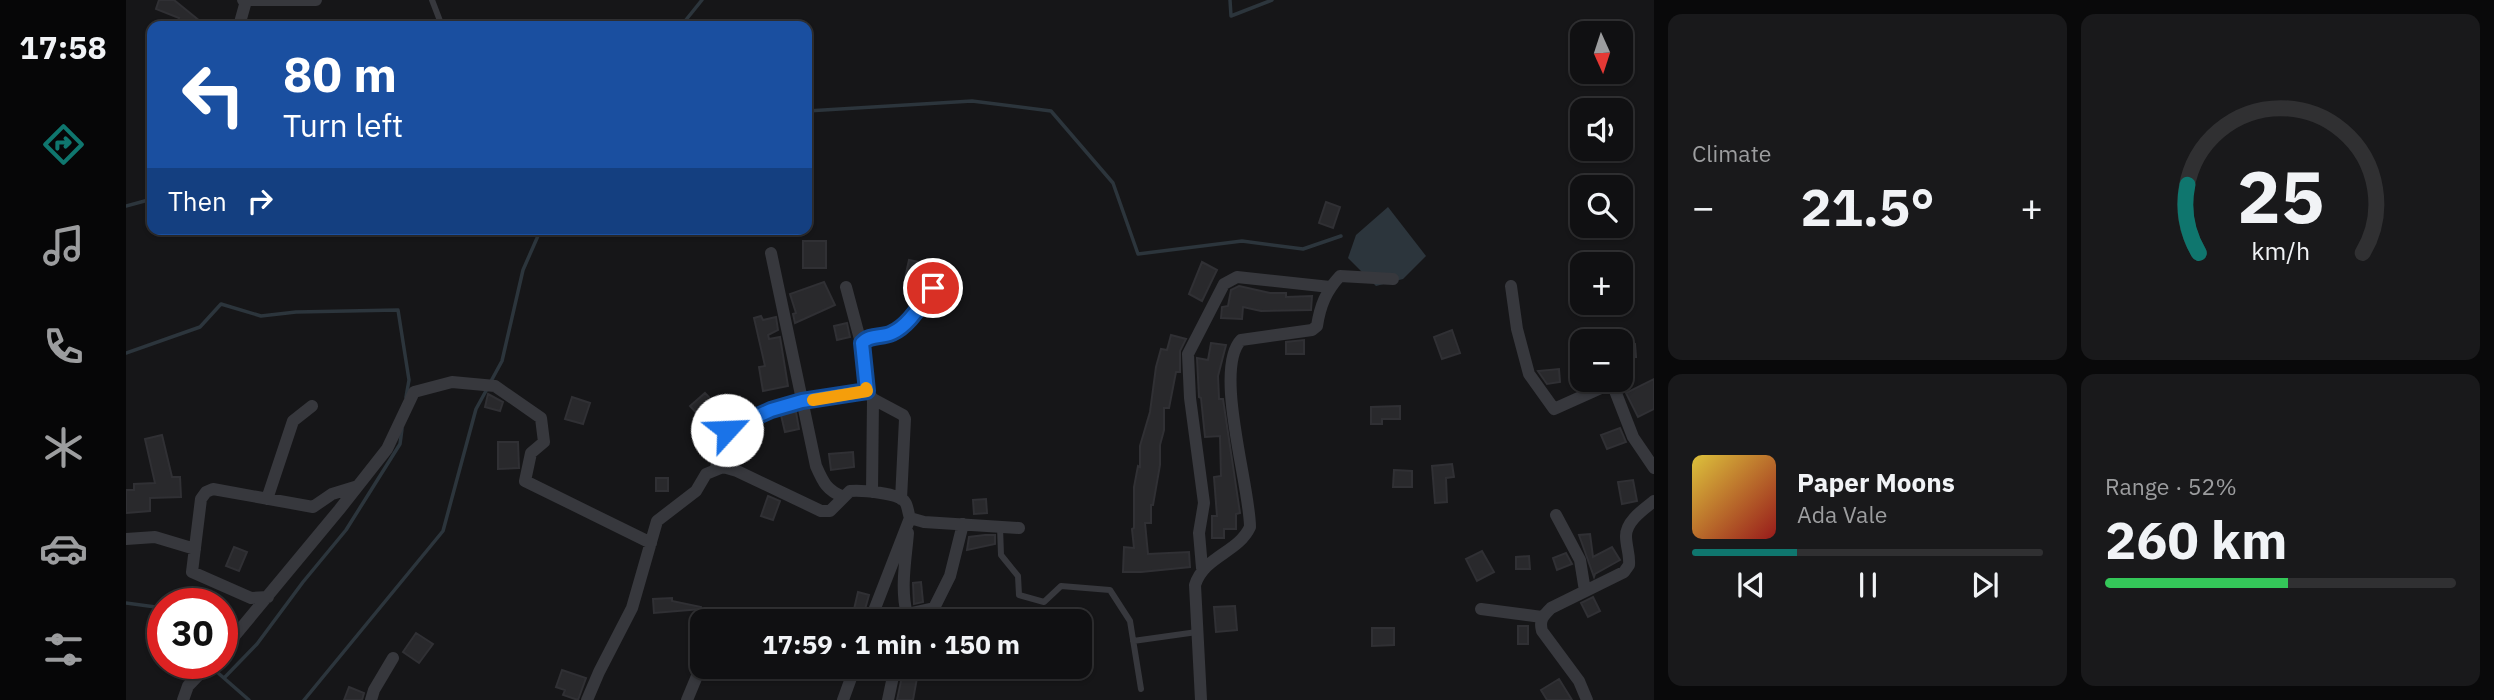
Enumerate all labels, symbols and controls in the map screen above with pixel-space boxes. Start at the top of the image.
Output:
north arrow [1570,21,1633,84]
map controls [1570,21,1633,392]
text: 17:58 [19,26,107,68]
text: 80 m [283,42,397,105]
icon: left [168,49,259,140]
button: sound [1570,98,1633,161]
text: Turn left [283,104,403,146]
icon: directions [39,120,88,169]
text: Climate [1692,138,1771,168]
text: 25 [2237,148,2324,243]
text: 21.5° [1800,173,1935,240]
button: search [1570,175,1633,238]
icon: right [241,182,279,220]
text: − [1692,182,1715,231]
text: + [2020,182,2043,231]
text: Then [168,184,227,218]
icon: music [39,221,88,270]
text: km/h [2251,234,2310,267]
button: + [1570,252,1633,315]
pin [903,258,963,318]
icon: arrive [914,269,952,307]
icon: phone [39,322,88,371]
button: − [1570,329,1633,392]
position arrow [690,393,764,467]
icon: climate [39,423,88,472]
text: Paper Moons [1797,465,1955,499]
text: Range · 52% [2105,471,2237,501]
text: Ada Vale [1797,499,1887,529]
text: 260 km [2105,506,2287,573]
icon: car [39,524,88,573]
icon: previous [1732,566,1770,604]
icon: pause [1849,566,1887,604]
icon: next [1966,566,2004,604]
speed limit sign: 30 [147,588,238,679]
icon: filters [39,625,88,674]
text: 17:59 · 1 min · 150 m [762,627,1020,661]

